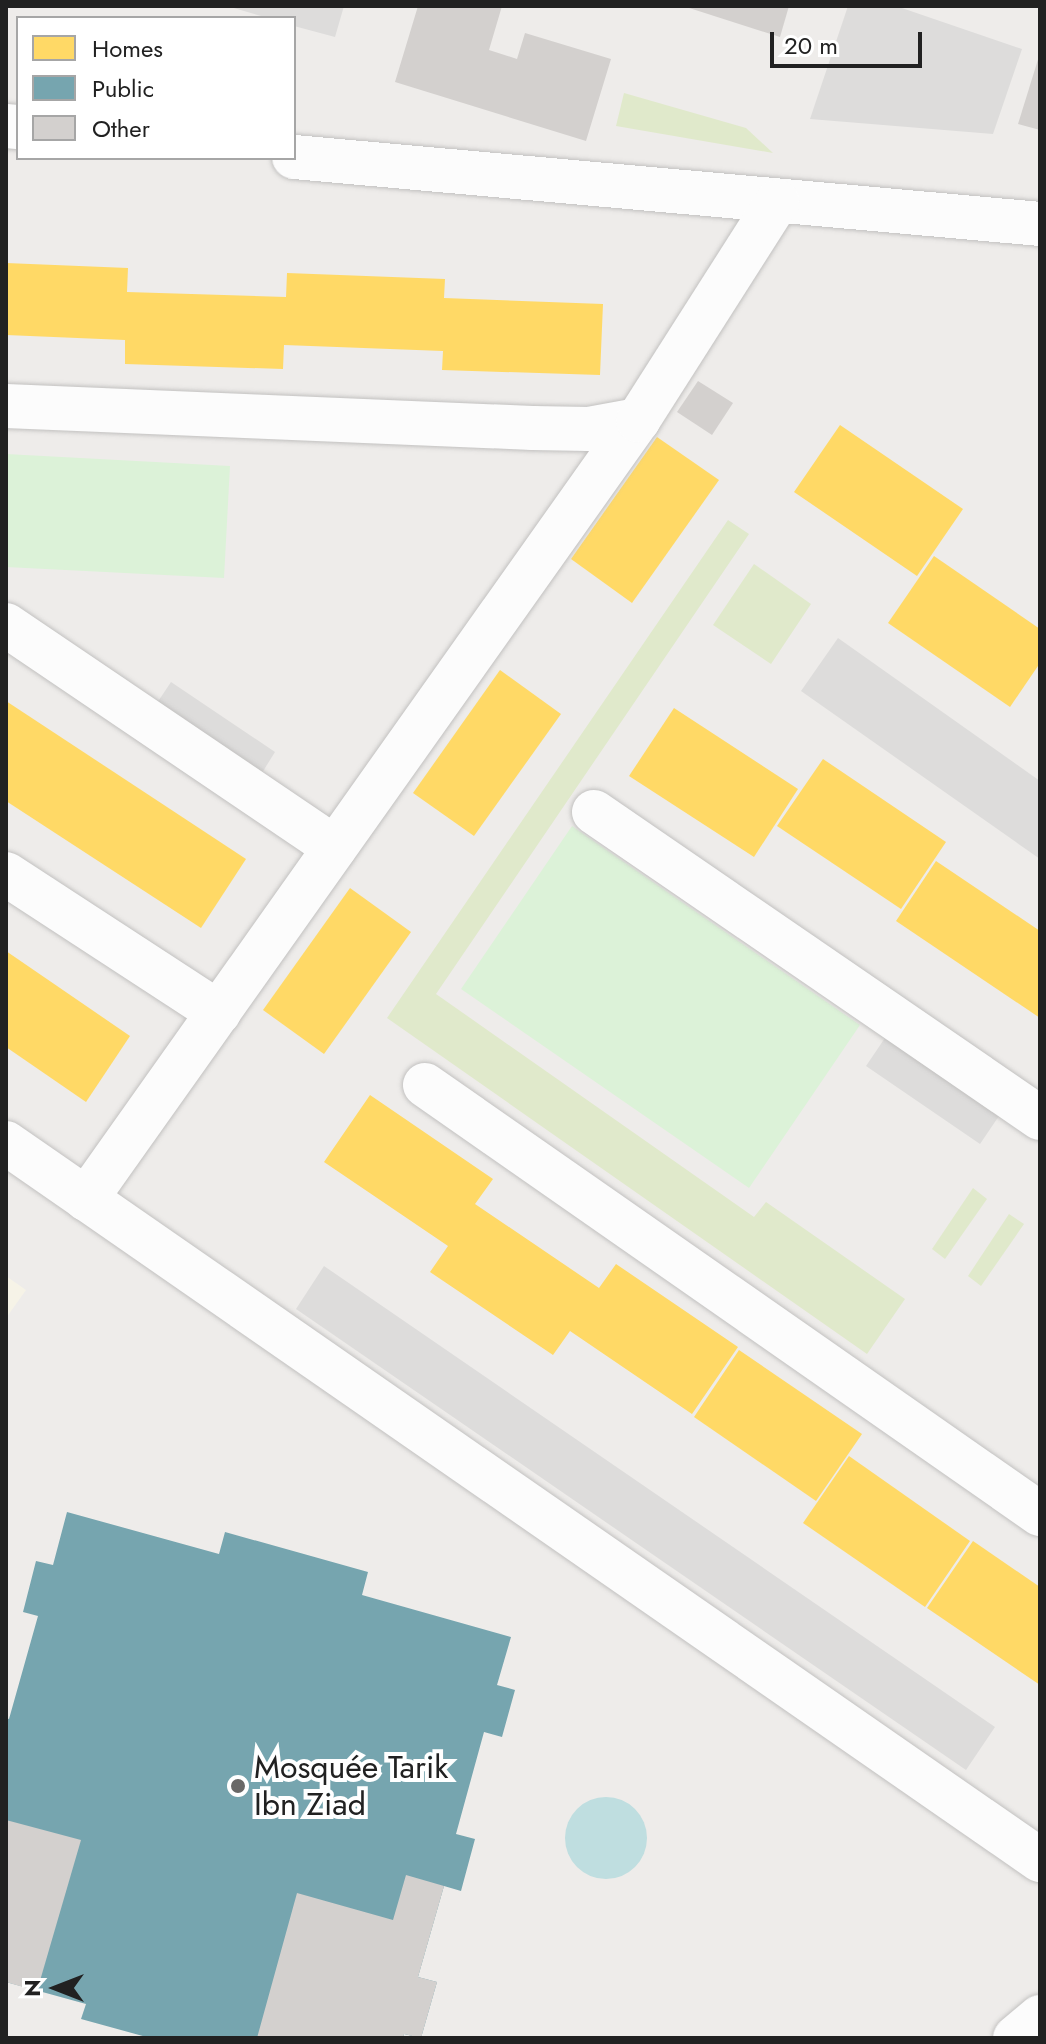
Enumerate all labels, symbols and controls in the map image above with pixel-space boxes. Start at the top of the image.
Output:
legend [16,16,296,160]
scale bar [774,16,926,66]
text: 20 m [784,28,838,63]
text: Homes [92,31,163,66]
text: Public [92,71,154,106]
text: Other [92,111,150,146]
place label: Mosquée Tarik Ibn Ziad [254,1749,448,1824]
marker: Mosquée Tarik Ibn Ziad [229,1777,247,1795]
north arrow [16,1948,96,2028]
text: N [16,1979,48,1997]

